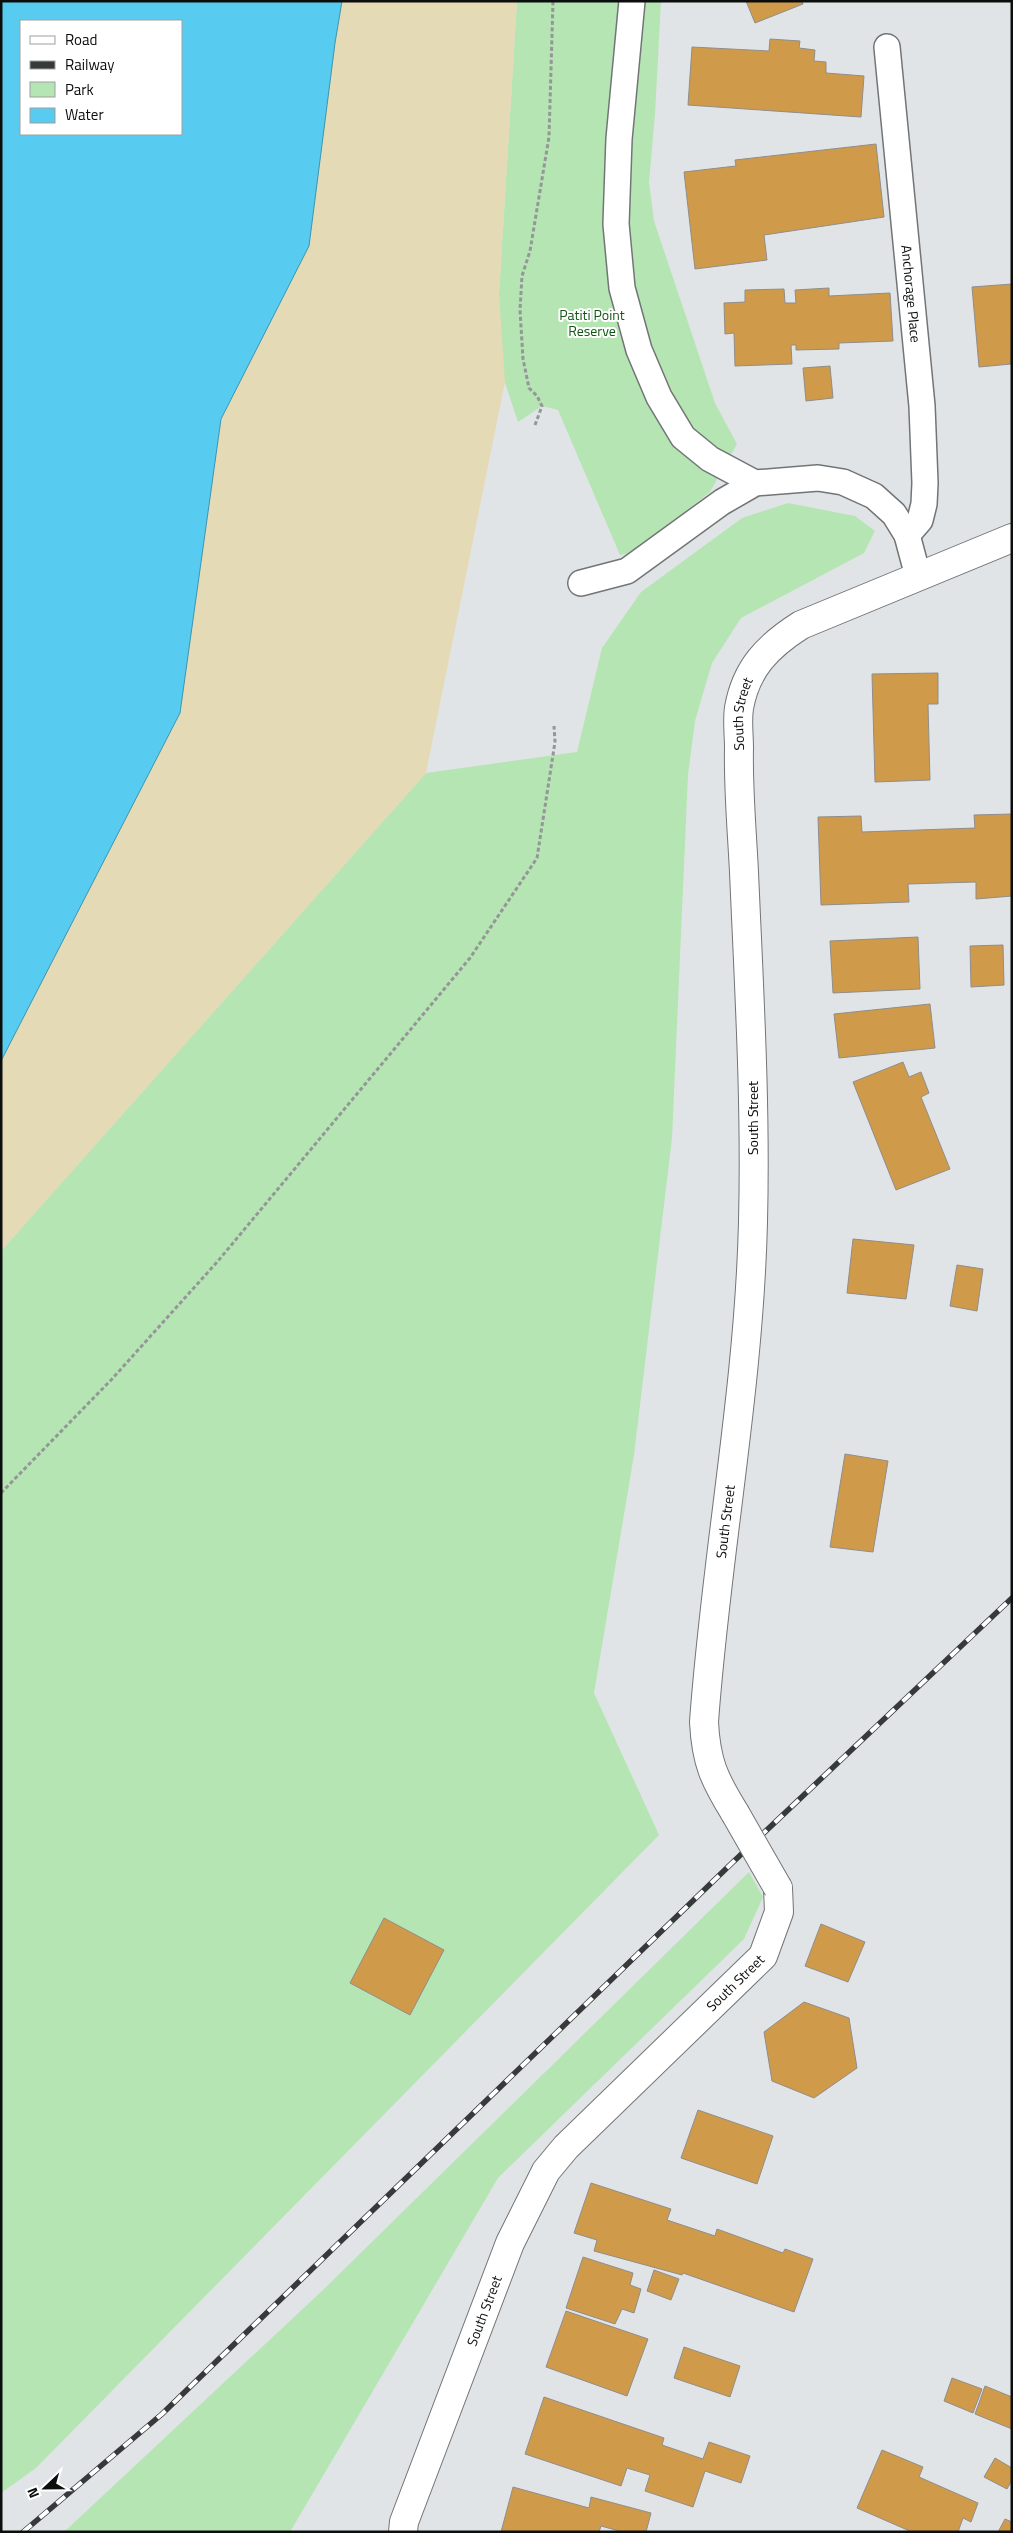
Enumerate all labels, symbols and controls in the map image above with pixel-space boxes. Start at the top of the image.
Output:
legend [20,20,182,135]
text: Road [65,28,97,51]
text: Railway [65,53,115,76]
text: Park [65,78,94,101]
text: Water [65,103,104,126]
street label: Anchorage Place [896,244,927,343]
park label: Patiti Point Reserve [559,304,625,341]
street label: South Street [727,673,758,751]
street label: South Street [742,1081,763,1155]
street label: South Street [710,1483,740,1560]
street label: South Street [701,1949,769,2016]
street label: South Street [461,2272,507,2349]
north arrow [20,2463,70,2513]
text: N [21,2485,44,2501]

